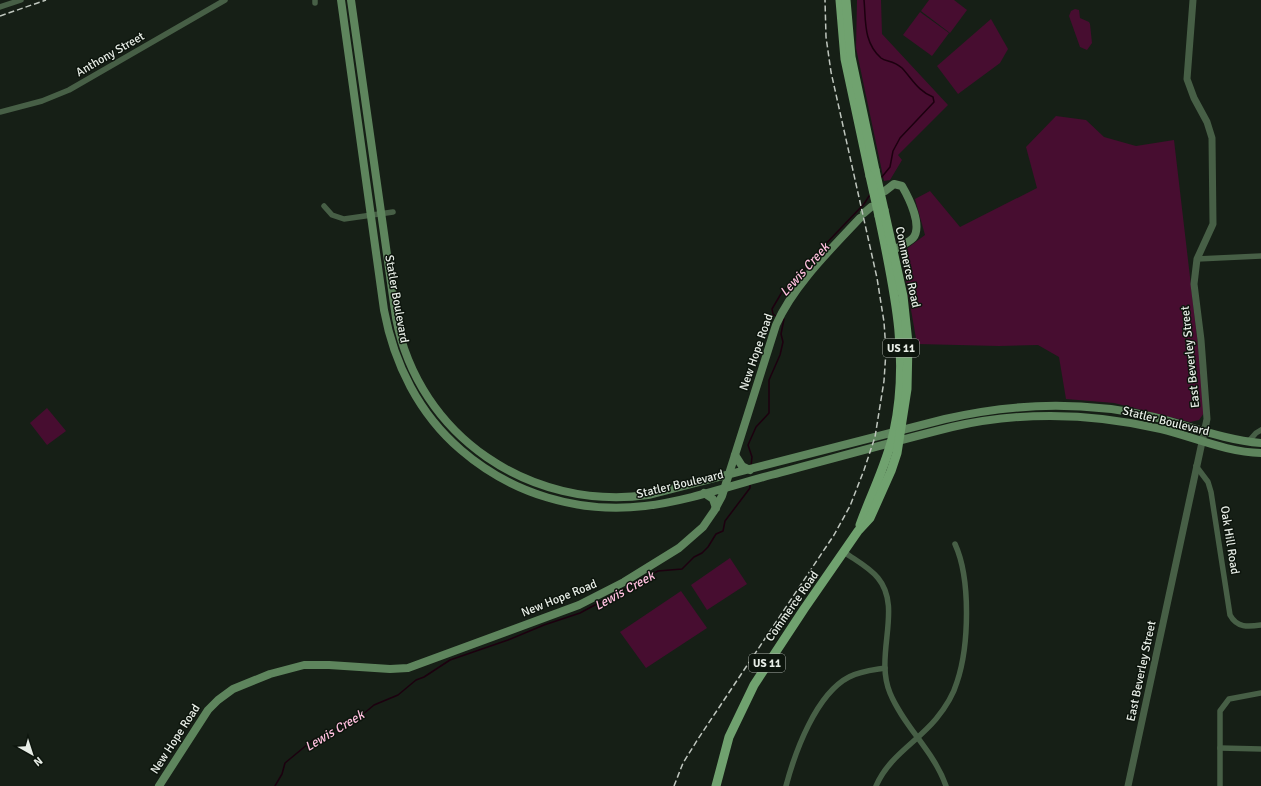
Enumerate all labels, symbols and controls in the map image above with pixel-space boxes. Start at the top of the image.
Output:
street label: Anthony Street [73,29,147,80]
street label: Commerce Road [892,225,923,309]
water label: Lewis Creek [777,239,834,300]
street label: Statler Boulevard [381,254,412,344]
street label: East Beverley Street [1178,305,1203,409]
street label: New Hope Road [736,312,777,393]
road number: US 11 [883,339,919,357]
street label: Statler Boulevard [1121,403,1211,440]
street label: Statler Boulevard [635,467,725,502]
street label: Oak Hill Road [1217,505,1242,575]
water label: Lewis Creek [592,567,659,614]
street label: Commerce Road [763,568,822,644]
street label: New Hope Road [519,576,599,620]
street label: East Beverley Street [1123,619,1159,723]
road number: US 11 [749,654,785,672]
street label: New Hope Road [147,701,204,777]
water label: Lewis Creek [302,706,368,755]
north arrow [12,734,52,774]
text: N [31,754,45,769]

